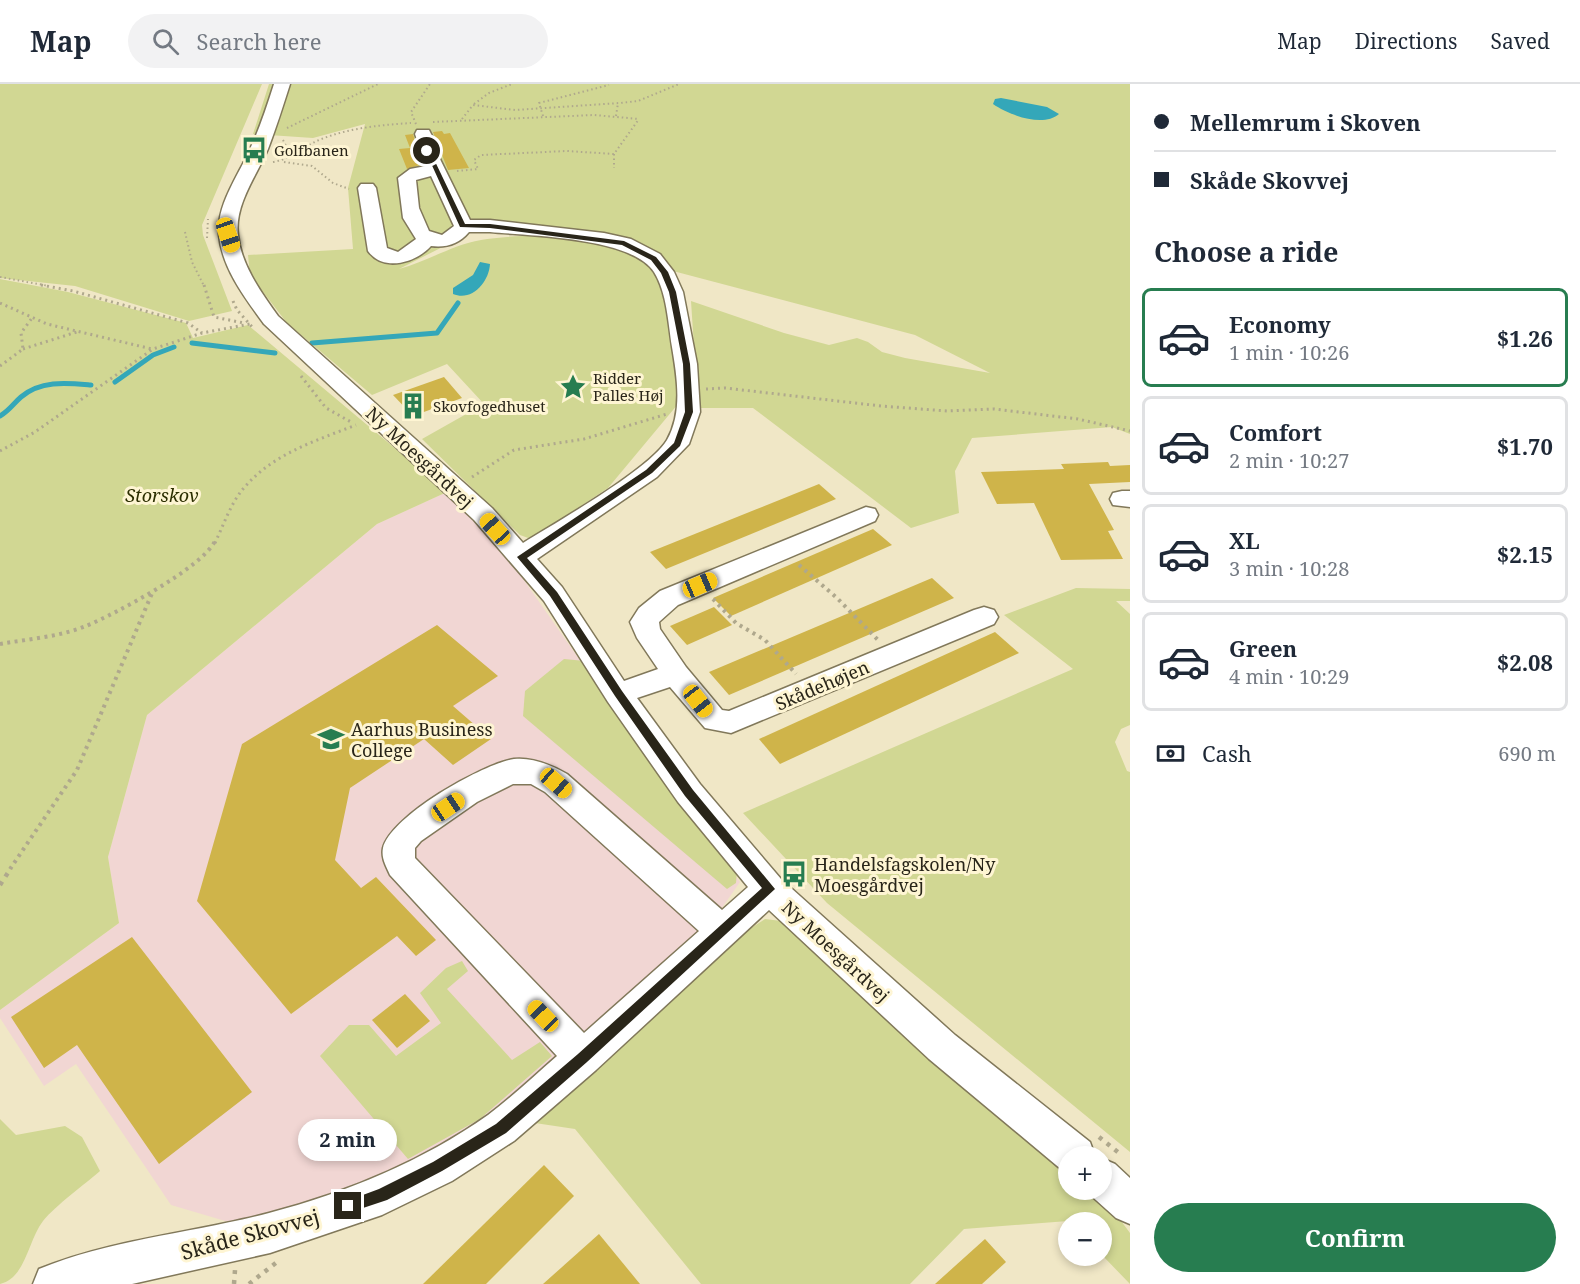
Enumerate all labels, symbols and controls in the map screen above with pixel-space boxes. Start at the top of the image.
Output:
search box [128,14,548,68]
text: Map [30,22,92,60]
icon: search [149,25,182,58]
text: Search here [197,26,321,56]
text: Map [1277,27,1322,55]
text: Directions [1355,27,1457,55]
text: Saved [1490,27,1550,55]
text: Mellemrum i Skoven [1190,107,1421,137]
bus stop icon: Golfbanen [239,135,269,165]
route start [413,137,440,164]
place label: Golfbanen [274,140,349,160]
text: Skåde Skovvej [1190,165,1349,195]
car [214,215,242,255]
text: Choose a ride [1154,233,1339,270]
text: Economy [1229,309,1331,339]
icon: car [1157,311,1211,365]
text: $1.26 [1497,323,1553,353]
text: 1 min · 10:26 [1229,339,1349,366]
place label: Ridder Palles Høj [593,368,664,405]
place icon: Ridder Palles Høj [558,372,588,402]
building icon: Skovfogedhuset [398,391,428,421]
place label: Skovfogedhuset [433,396,546,416]
street label: Ny Moesgårdvej [361,401,479,513]
text: Comfort [1229,417,1322,447]
icon: car [1157,419,1211,473]
text: $1.70 [1497,431,1553,461]
text: 2 min · 10:27 [1229,447,1349,474]
park label: Storskov [125,483,199,507]
car [476,510,514,548]
text: XL [1229,525,1260,555]
icon: car [1157,527,1211,581]
text: $2.15 [1497,539,1553,569]
text: 3 min · 10:28 [1229,555,1349,582]
car [680,570,720,600]
text: Green [1229,633,1297,663]
icon: car [1157,635,1211,689]
text: $2.08 [1497,647,1553,677]
street label: Skådehøjen [771,654,873,716]
text: 4 min · 10:29 [1229,663,1349,690]
car [680,681,716,721]
place label: Aarhus Business College [351,717,493,762]
school or university icon: Aarhus Business College [316,724,346,754]
icon: cash [1154,737,1187,770]
text: Cash [1202,738,1252,768]
text: 690 m [1498,740,1556,767]
car [537,764,575,802]
car [428,789,468,825]
place label: Handelsfagskolen/Ny Moesgårdvej [814,852,996,897]
bus stop icon: Handelsfagskolen/Ny Moesgårdvej [779,859,809,889]
street label: Ny Moesgårdvej [777,895,895,1007]
car [524,997,562,1035]
callout: 2 min [298,1119,398,1161]
text: 2 min [319,1126,376,1153]
map controls [1058,1146,1112,1266]
button: + [1058,1146,1112,1200]
route end [334,1192,361,1219]
street label: Skåde Skovvej [178,1202,322,1266]
button: Confirm [1154,1203,1556,1272]
button: − [1058,1212,1112,1266]

